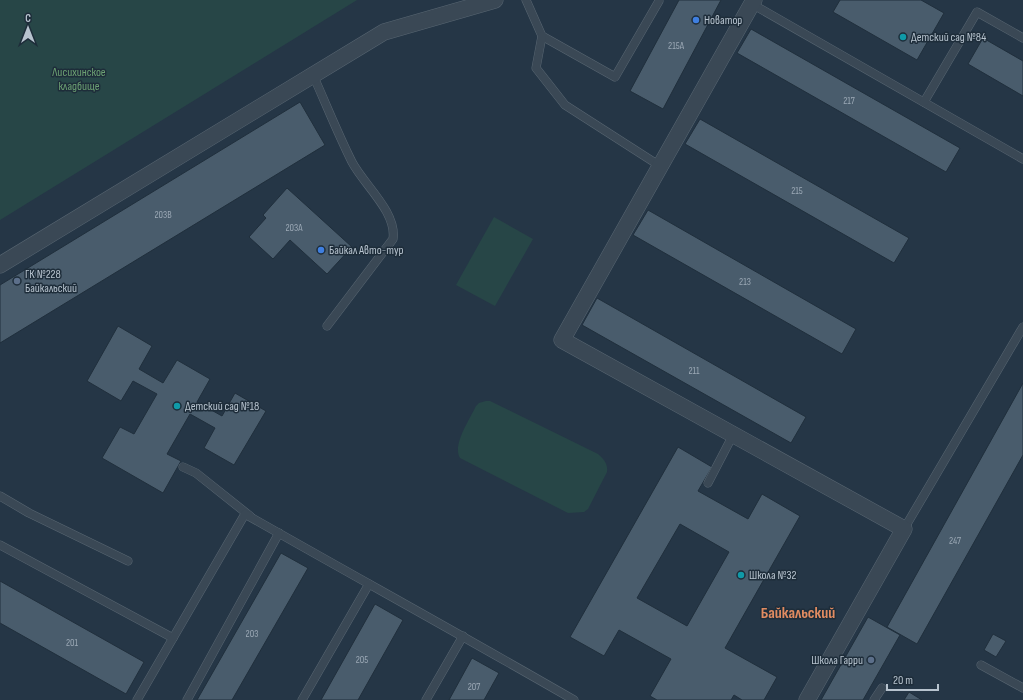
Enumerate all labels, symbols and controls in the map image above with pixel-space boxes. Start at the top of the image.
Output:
north arrow [8,8,48,48]
text: С [25,12,31,25]
place label: Новатор [704,13,742,28]
marker: Новатор [691,15,701,25]
place label: Детский сад №84 [911,30,986,45]
marker: Детский сад №84 [898,32,908,42]
house number: 215А [668,40,685,52]
park label: Лисихинское кладбище [51,65,106,94]
house number: 217 [843,95,855,107]
house number: 215 [791,185,803,197]
house number: 203В [154,209,172,221]
house number: 203А [285,222,303,234]
place label: Байкал Авто-тур [329,243,404,258]
marker: Байкал Авто-тур [316,245,326,255]
place label: ГК №228 Байкальский [25,267,77,296]
marker: ГК №228 Байкальский [12,276,22,286]
house number: 213 [739,276,751,288]
house number: 211 [688,365,700,377]
place label: Детский сад №18 [185,399,259,414]
marker: Детский сад №18 [172,401,182,411]
house number: 247 [949,535,961,547]
place label: Школа №32 [749,568,797,583]
marker: Школа №32 [736,570,746,580]
district label: Байкальский [761,604,835,623]
house number: 203 [246,628,258,640]
house number: 201 [66,637,79,649]
place label: Школа Гарри [811,653,863,668]
house number: 205 [356,654,368,666]
marker: Школа Гарри [866,655,876,665]
scale bar [887,666,938,692]
text: 20 m [893,673,913,688]
house number: 207 [468,681,480,693]

